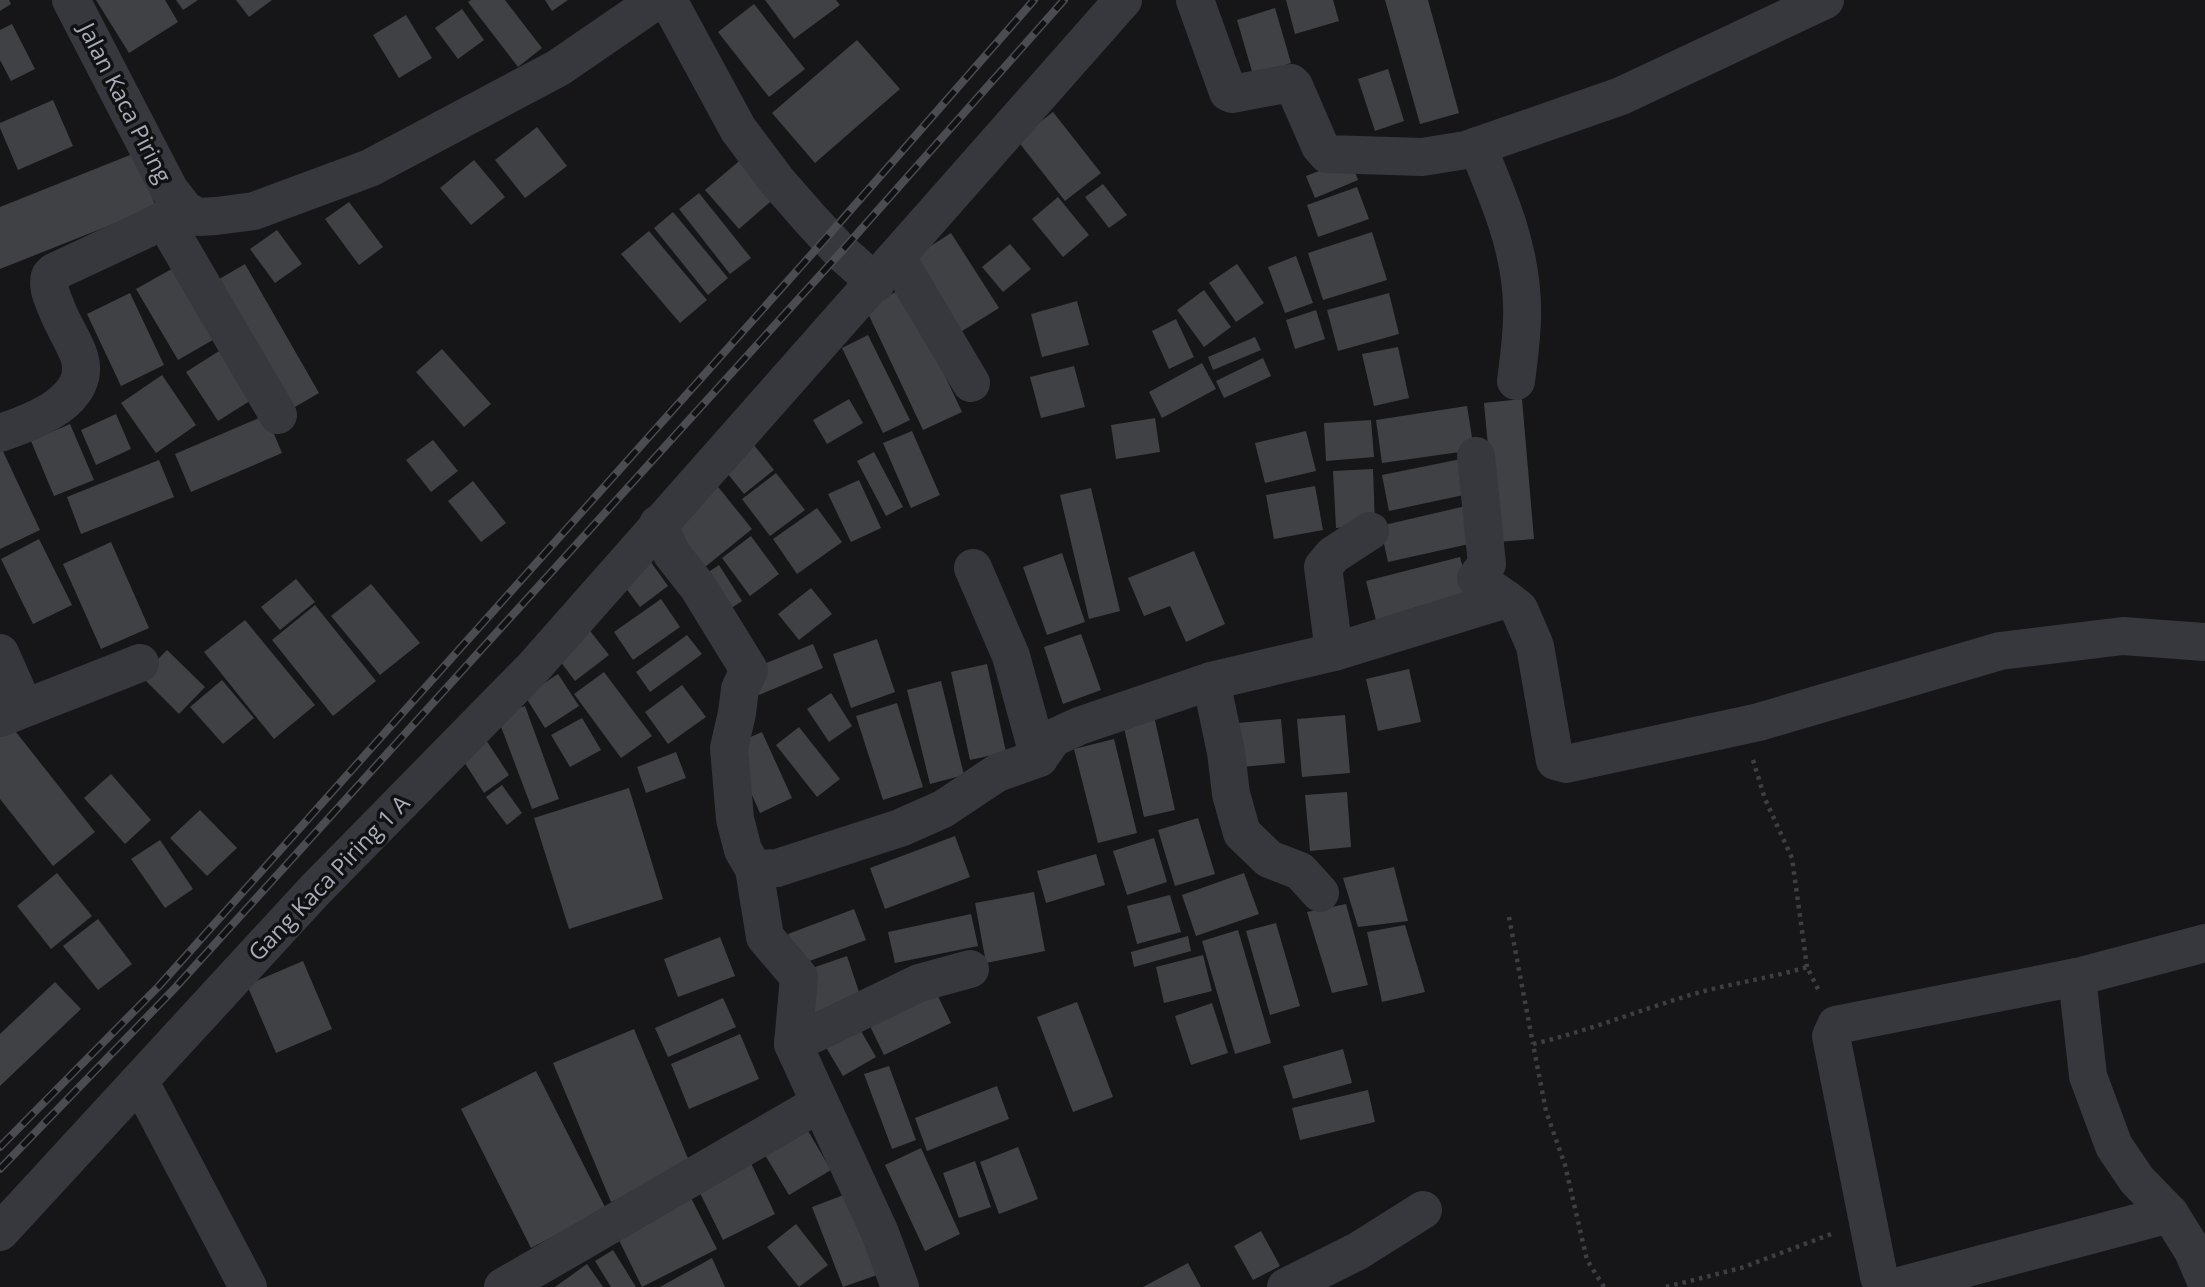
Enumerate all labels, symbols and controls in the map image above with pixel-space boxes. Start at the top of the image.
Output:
street label: Jalan Kaca Piring [71,15,180,189]
street label: Gang Kaca Piring 1 A [240,787,416,967]

